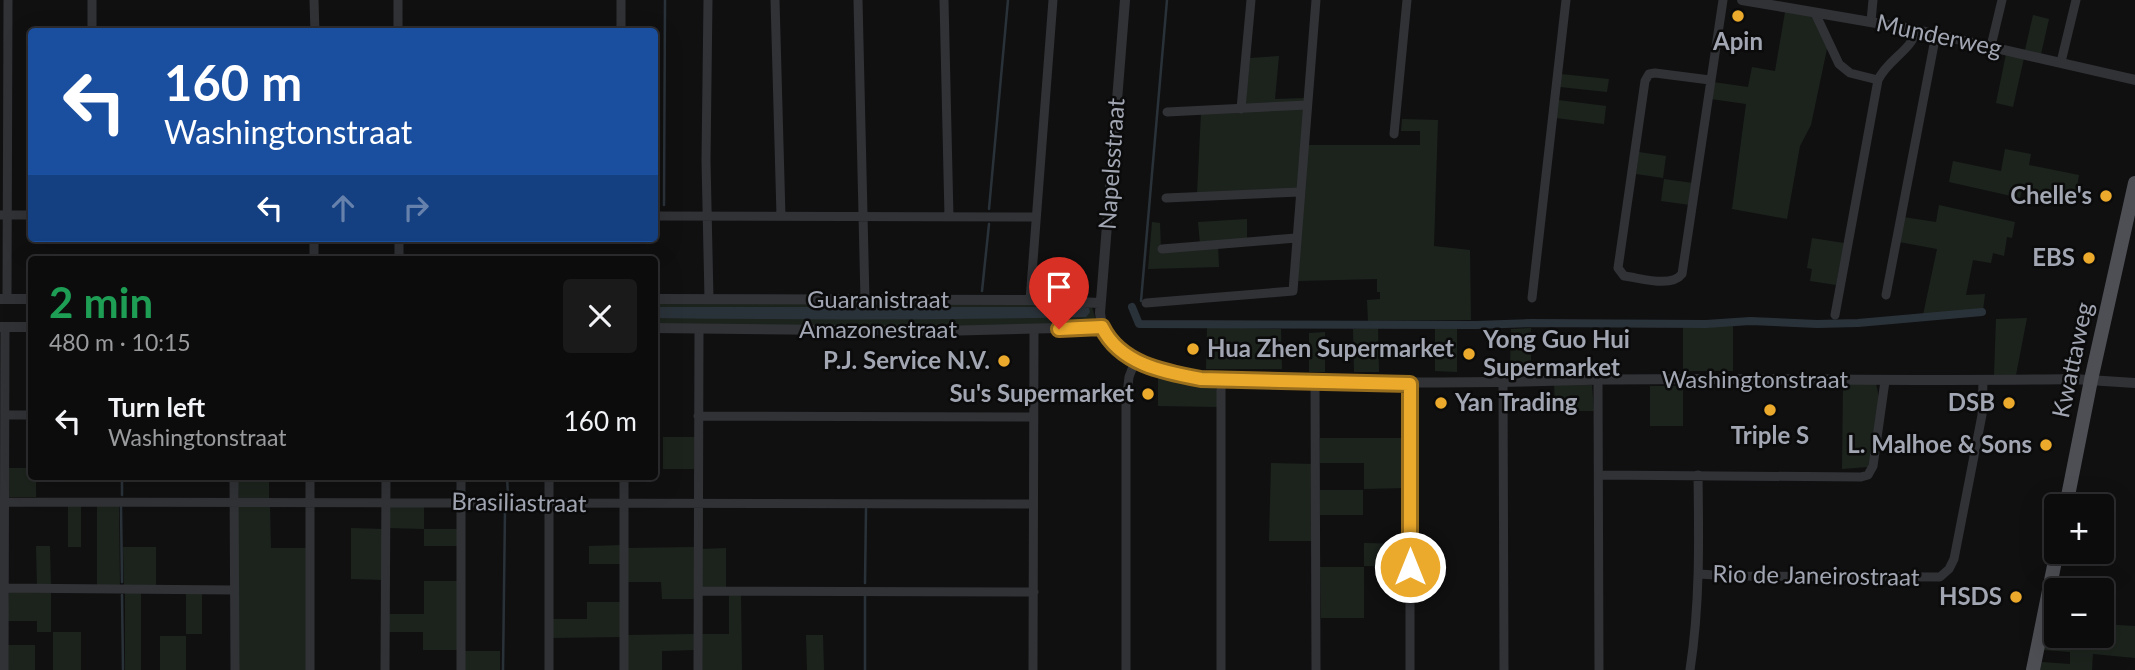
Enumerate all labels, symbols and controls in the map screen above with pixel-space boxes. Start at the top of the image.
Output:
street label: Munderweg [1874,7,2005,62]
marker: Apin [1730,8,1746,24]
place label: Apin [1712,26,1763,55]
text: 160 m [164,53,302,111]
icon: left [49,56,140,147]
street label: Napelsstraat [1091,97,1130,231]
text: Washingtonstraat [164,112,412,151]
place label: Chelle's [2010,180,2092,209]
marker: Chelle's [2098,188,2114,204]
icon: left [251,189,289,227]
icon: ahead [324,189,362,227]
icon: right [397,189,435,227]
place label: EBS [2032,242,2075,271]
marker: EBS [2081,250,2097,266]
pin [1029,257,1089,329]
icon: arrive [1040,268,1078,306]
text: 2 min [49,277,153,327]
button: close [563,279,637,353]
street label: Guaranistraat [807,284,949,313]
street label: Kwattaweg [2045,299,2098,420]
street label: Amazonestraat [799,314,957,343]
place label: Yong Guo Hui Supermarket [1482,324,1630,381]
text: 480 m · 10:15 [49,328,191,356]
place label: Hua Zhen Supermarket [1207,333,1454,362]
marker: Hua Zhen Supermarket [1185,341,1201,357]
place label: P.J. Service N.V. [823,345,990,374]
marker: Yong Guo Hui Supermarket [1461,346,1477,362]
marker: P.J. Service N.V. [996,353,1012,369]
street label: Washingtonstraat [1662,364,1849,393]
place label: Su's Supermarket [949,378,1134,407]
marker: Su's Supermarket [1140,386,1156,402]
place label: Yan Trading [1454,387,1578,416]
place label: DSB [1948,387,1995,416]
text: Turn left [108,391,205,423]
marker: Yan Trading [1433,395,1449,411]
marker: DSB [2001,395,2017,411]
icon: left [49,402,87,440]
marker: Triple S [1762,402,1778,418]
text: 160 m [564,405,637,437]
place label: Triple S [1731,420,1809,449]
text: Washingtonstraat [108,423,286,451]
place label: L. Malhoe & Sons [1847,429,2032,458]
marker: L. Malhoe & Sons [2038,437,2054,453]
street label: Brasiliastraat [451,486,587,517]
map controls [2044,494,2114,648]
button: + [2044,494,2114,564]
position arrow [1373,530,1447,604]
street label: Rio de Janeirostraat [1712,558,1920,591]
button: − [2044,578,2114,648]
place label: HSDS [1939,581,2002,610]
marker: HSDS [2008,589,2024,605]

